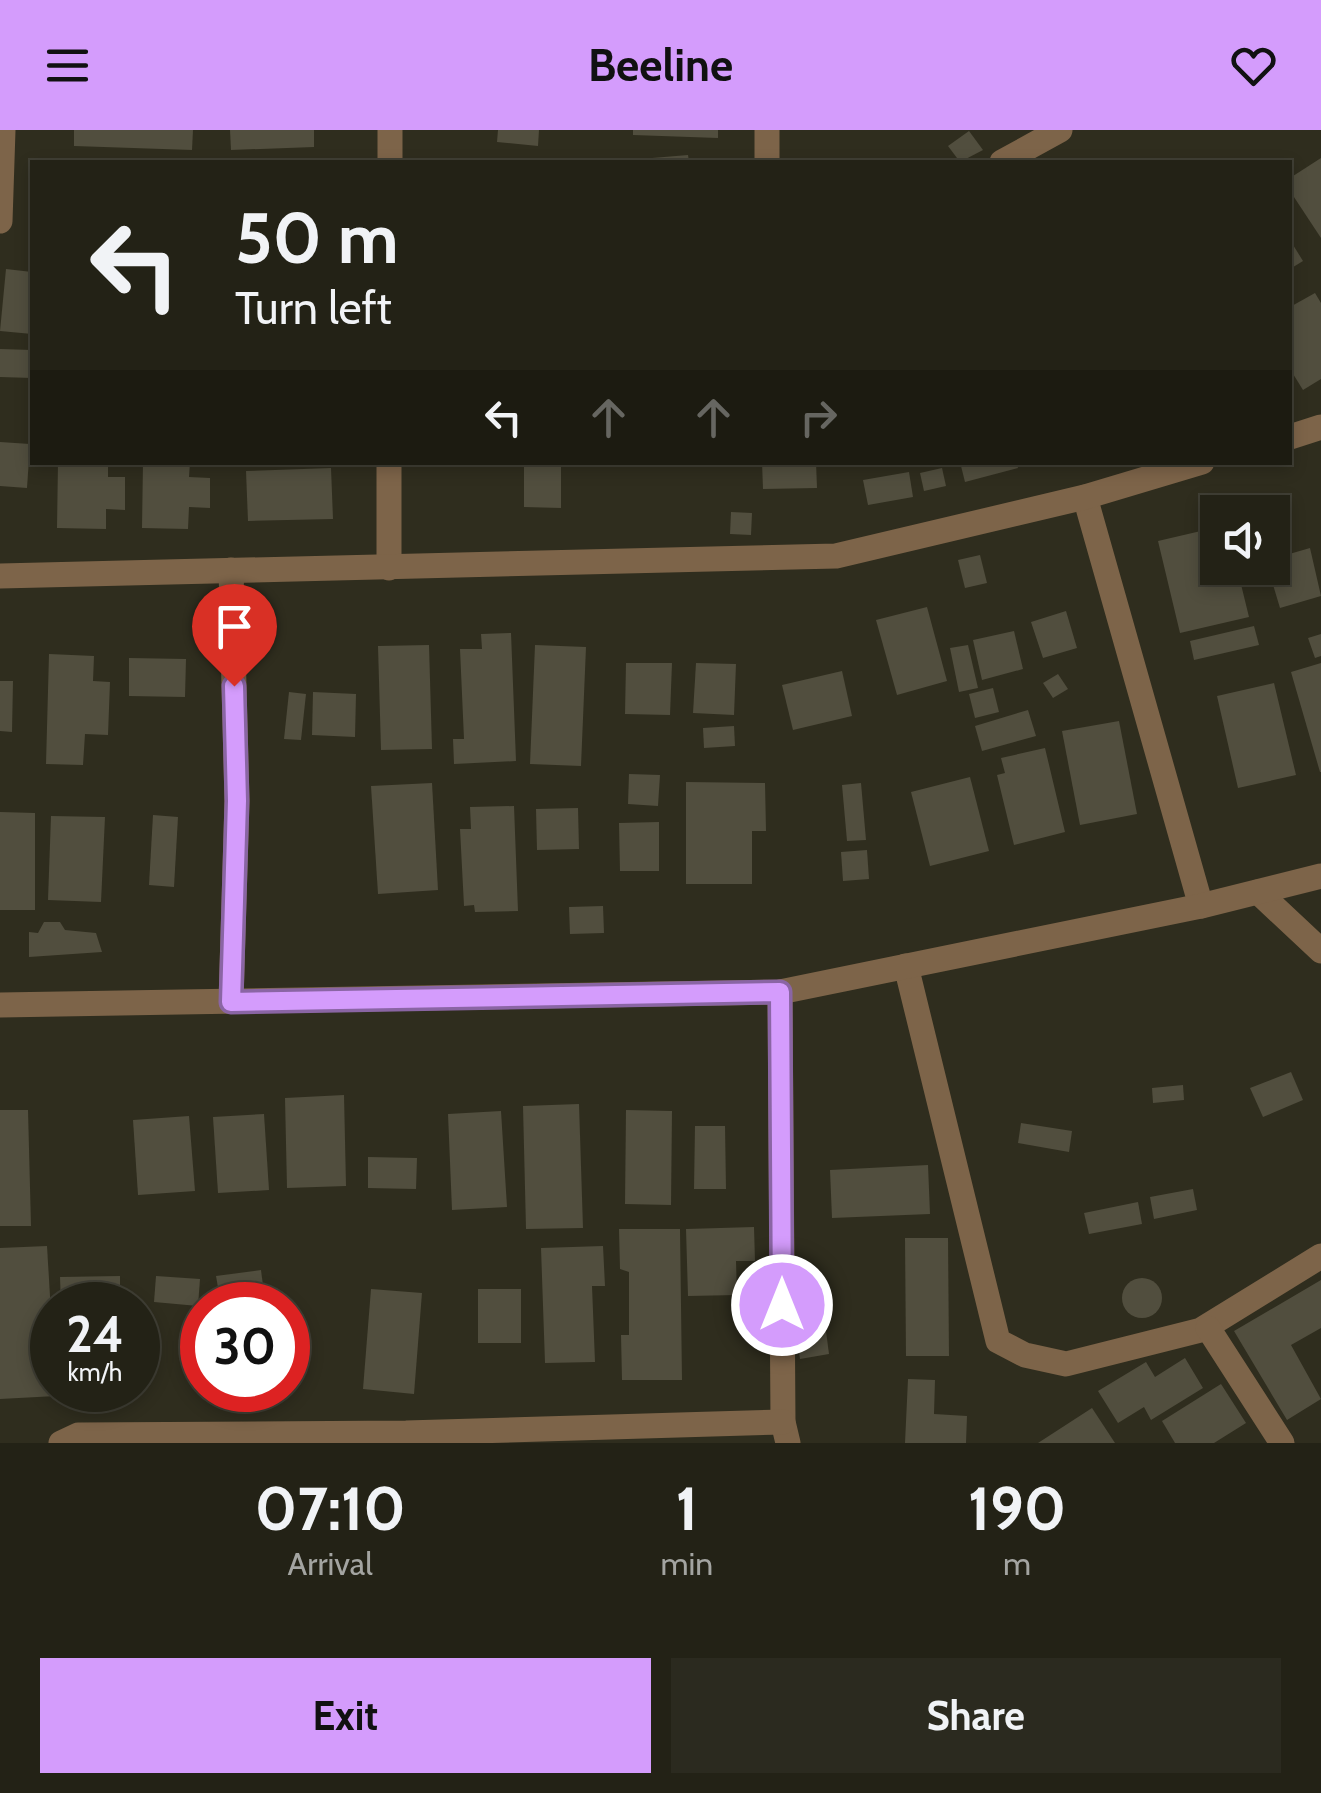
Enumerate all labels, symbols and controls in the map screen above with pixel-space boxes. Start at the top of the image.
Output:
icon: menu [40,38,95,93]
text: Beeline [588,38,733,92]
icon: heart [1226,38,1281,93]
text: 50 m [235,195,399,281]
icon: left [70,200,200,330]
text: Turn left [235,281,392,335]
icon: left [476,390,531,445]
icon: ahead [581,390,636,445]
icon: ahead [686,390,741,445]
icon: right [791,390,846,445]
map controls [1200,495,1290,585]
button: sound [1200,495,1290,585]
pin [192,584,277,687]
icon: arrive [207,599,262,654]
position arrow [730,1253,834,1357]
speed limit sign: 30 [180,1282,310,1412]
text: 24 [66,1304,124,1365]
text: km/h [68,1357,122,1387]
text: 07:10 [255,1472,406,1545]
text: 1 [676,1472,698,1545]
text: 190 [968,1472,1066,1545]
text: Arrival [288,1544,373,1583]
text: min [660,1544,713,1583]
text: m [1003,1544,1031,1583]
button: Exit [40,1658,651,1773]
button: Share [671,1658,1281,1773]

